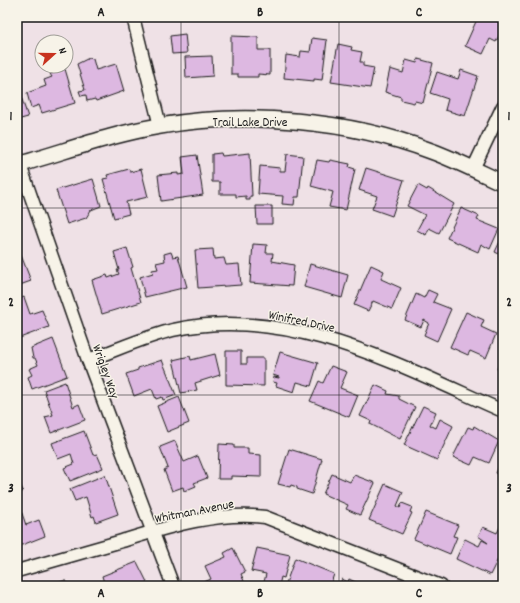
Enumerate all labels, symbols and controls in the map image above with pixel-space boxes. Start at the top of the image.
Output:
text: A [97,4,105,23]
text: B [257,4,263,23]
text: C [416,4,423,23]
north arrow [34,34,74,74]
text: N [53,46,70,57]
text: 1 [10,108,13,127]
text: 1 [508,108,511,127]
street label: Trail Lake Drive [212,114,288,133]
text: 2 [8,294,14,313]
text: 2 [506,294,512,313]
street label: Winifred Drive [267,306,337,339]
street label: Wrigley Way [86,342,123,402]
text: 3 [8,480,14,499]
text: 3 [506,480,512,499]
street label: Whitman Avenue [153,495,236,529]
text: A [97,585,105,603]
text: B [257,585,263,603]
text: C [416,585,423,603]

